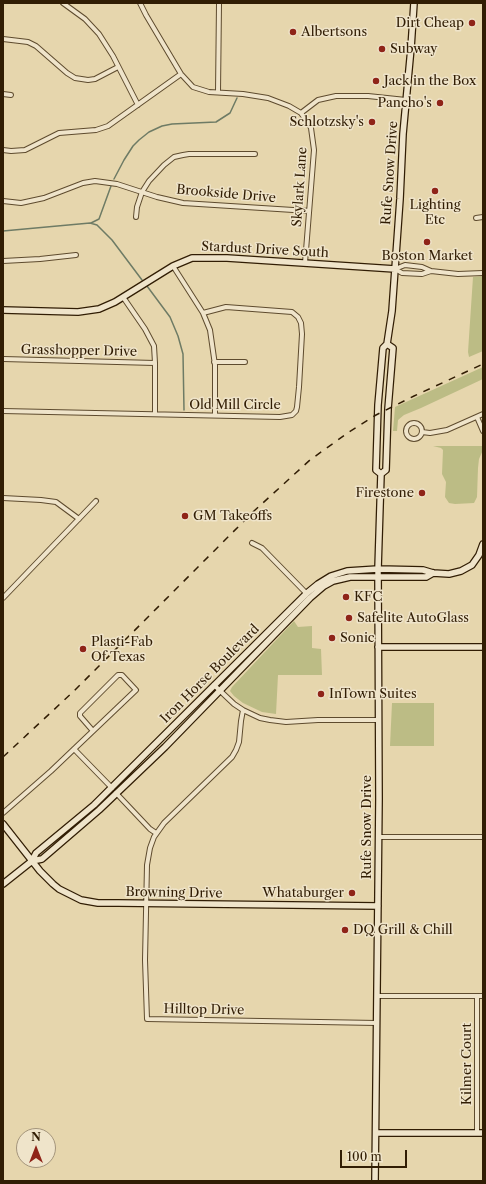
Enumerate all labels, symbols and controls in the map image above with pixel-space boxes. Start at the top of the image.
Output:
place label: Dirt Cheap [396,15,464,31]
marker: Dirt Cheap [467,18,477,28]
place label: Albertsons [301,24,367,40]
marker: Albertsons [288,27,298,37]
place label: Subway [390,41,438,57]
marker: Subway [377,44,387,54]
place label: Jack in the Box [384,73,476,89]
marker: Jack in the Box [371,76,381,86]
place label: Pancho's [378,95,432,111]
marker: Pancho's [435,98,445,108]
place label: Schlotzsky's [290,114,364,130]
marker: Schlotzsky's [367,117,377,127]
street label: Rufe Snow Drive [379,120,401,226]
street label: Skylark Lane [289,146,311,228]
street label: Brookside Drive [176,182,276,206]
marker: Lighting Etc [430,186,440,196]
place label: Lighting Etc [409,197,461,228]
marker: Boston Market [422,237,432,247]
street label: Stardust Drive South [201,239,329,261]
place label: Boston Market [381,248,473,264]
street label: Grasshopper Drive [21,342,137,360]
street label: Old Mill Circle [189,397,281,413]
place label: Firestone [355,485,414,501]
marker: Firestone [417,488,427,498]
place label: GM Takeoffs [193,508,272,524]
marker: GM Takeoffs [180,511,190,521]
place label: KFC [354,589,383,605]
marker: KFC [341,592,351,602]
place label: Safelite AutoGlass [357,610,469,626]
marker: Safelite AutoGlass [344,613,354,623]
street label: Iron Horse Boulevard [157,621,263,727]
place label: Sonic [340,630,375,646]
marker: Sonic [327,633,337,643]
place label: Plasti-Fab Of Texas [91,634,153,665]
marker: Plasti-Fab Of Texas [78,644,88,654]
place label: InTown Suites [329,686,417,702]
marker: InTown Suites [316,689,326,699]
street label: Rufe Snow Drive [359,775,375,879]
street label: Browning Drive [125,884,223,902]
place label: Whataburger [262,885,344,901]
marker: Whataburger [347,888,357,898]
place label: DQ Grill & Chill [353,922,453,938]
marker: DQ Grill & Chill [340,925,350,935]
street label: Hilltop Drive [164,1001,244,1019]
street label: Kilmer Court [459,1023,475,1105]
north arrow [16,1128,56,1168]
text: N [31,1130,41,1144]
scale bar [342,1142,409,1168]
text: 100 m [347,1149,382,1164]

